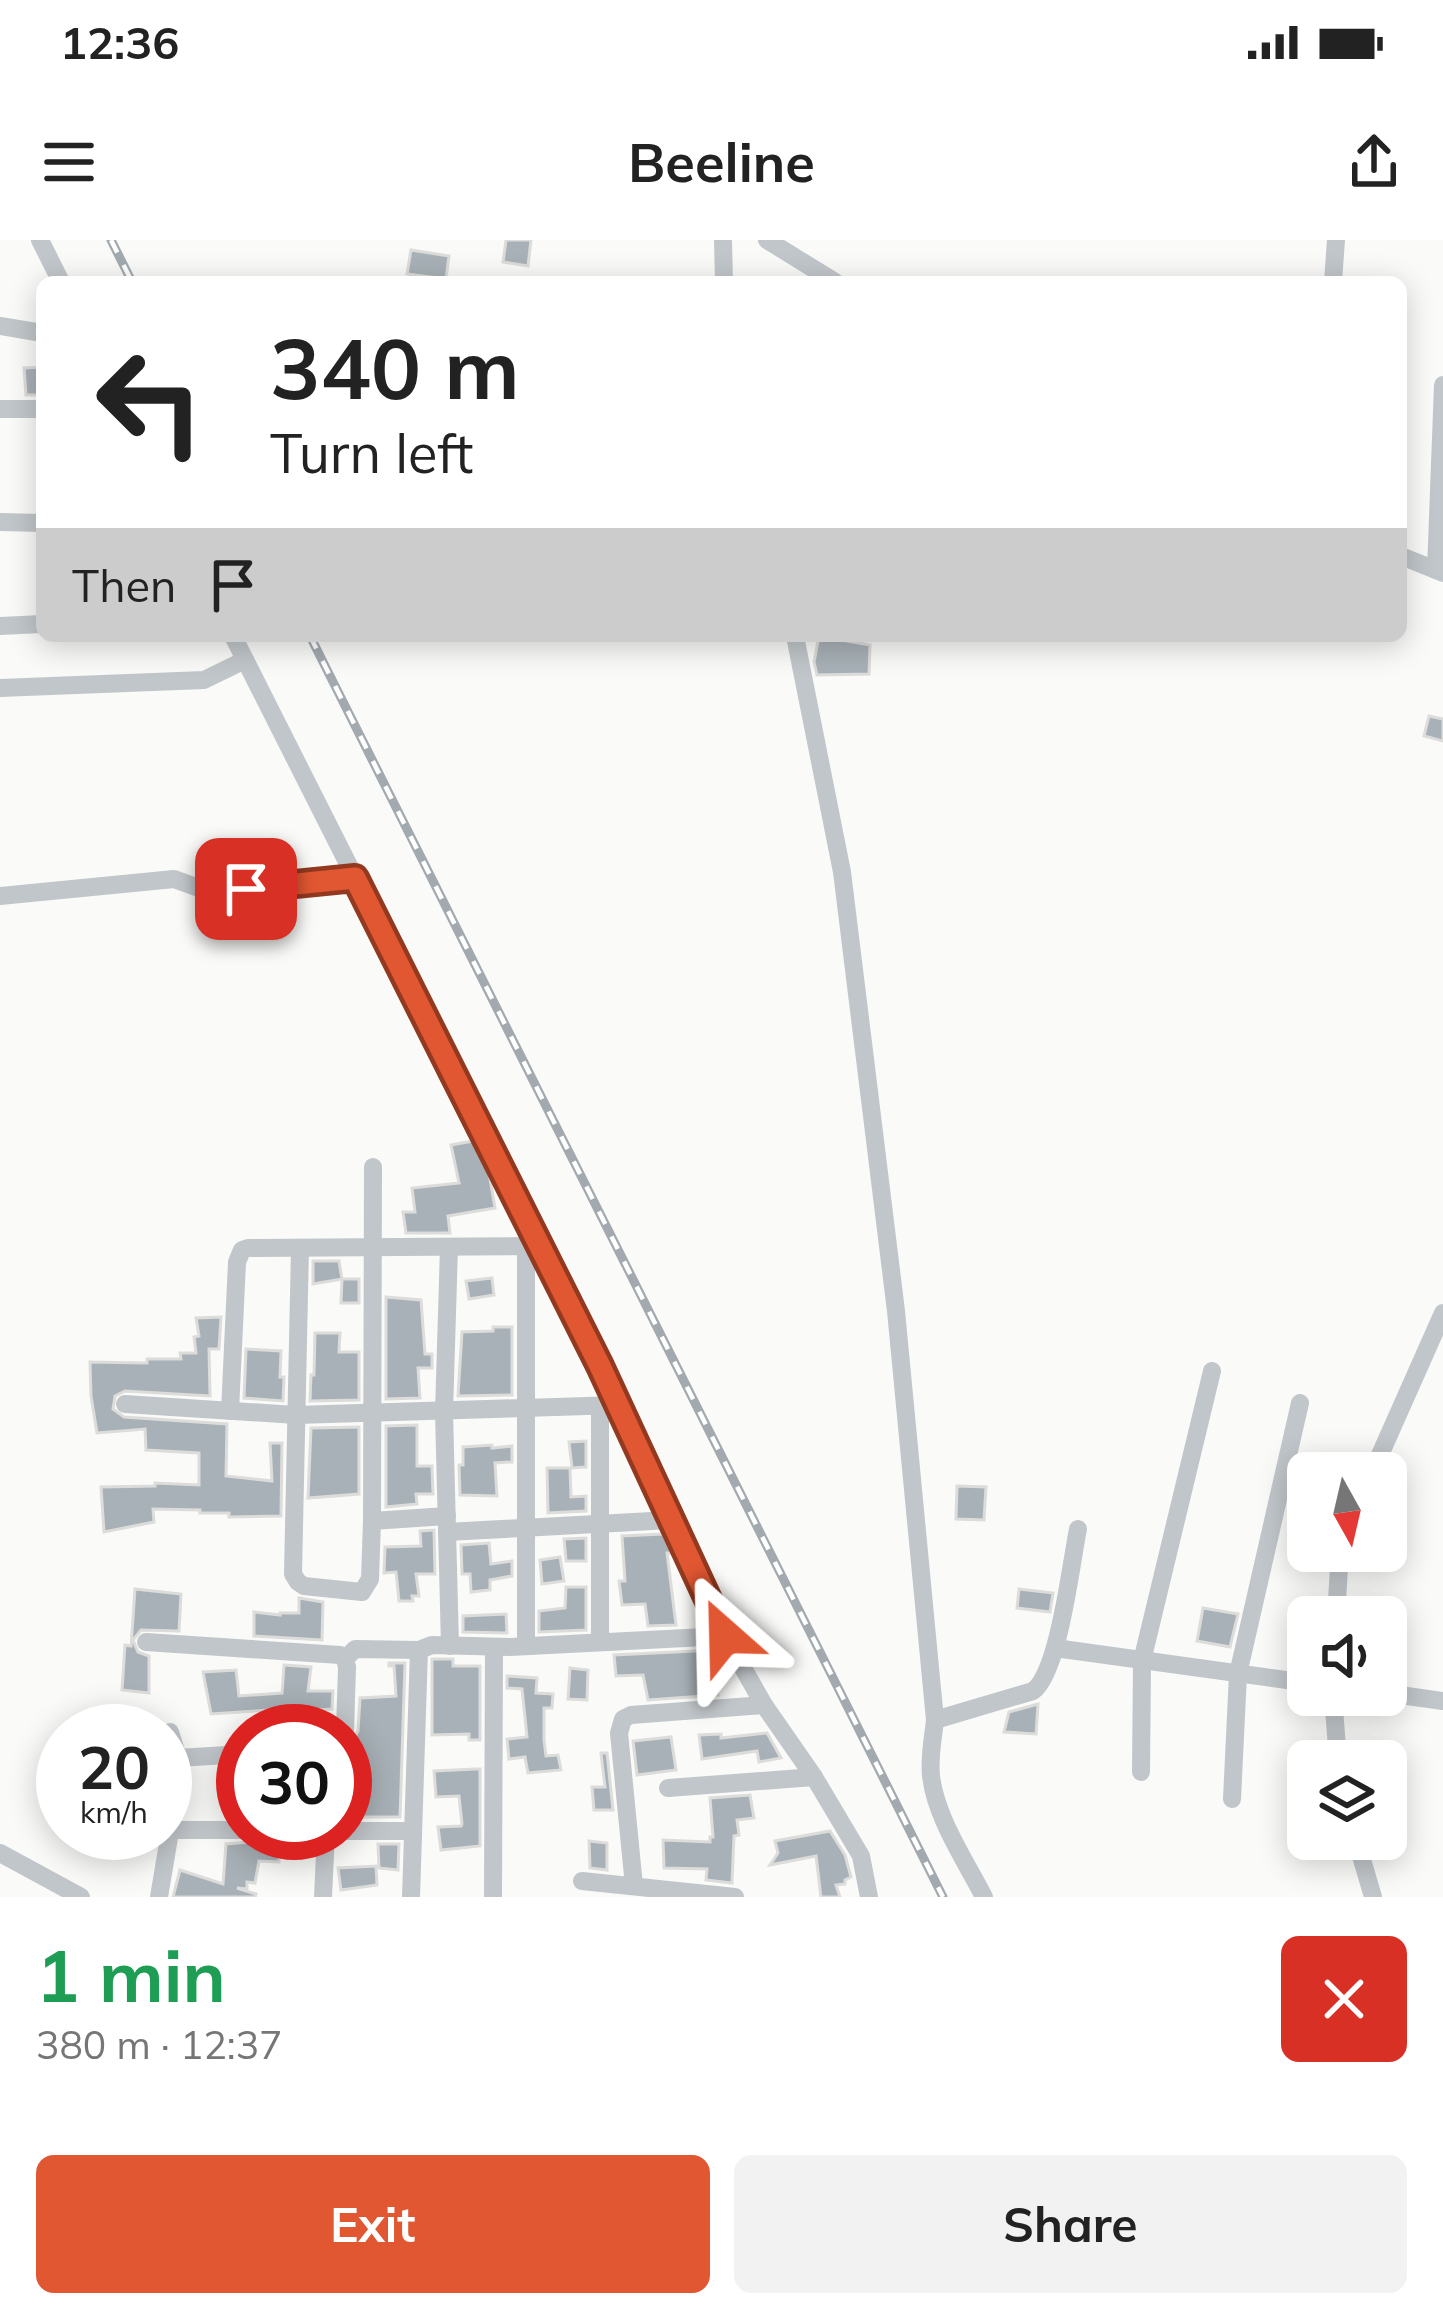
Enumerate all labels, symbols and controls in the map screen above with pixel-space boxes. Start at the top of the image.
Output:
text: 12:36 [60,14,179,70]
text: Beeline [628,128,815,196]
icon: menu [36,129,102,195]
icon: share [1341,129,1407,195]
text: 340 m [270,315,520,420]
icon: left [72,324,228,480]
text: Turn left [270,419,473,487]
icon: arrive [200,552,266,618]
text: Then [72,557,176,613]
pin [195,838,297,940]
icon: arrive [213,856,279,922]
north arrow [1287,1452,1407,1572]
map controls [1287,1452,1407,1860]
position arrow [662,1573,788,1699]
button: sound [1287,1596,1407,1716]
speed limit sign: 30 [216,1704,372,1860]
text: 20 [78,1729,150,1804]
button: layers [1287,1740,1407,1860]
text: km/h [80,1793,148,1831]
text: 1 min [36,1930,226,2020]
button: close [1281,1936,1407,2062]
text: 380 m · 12:37 [36,2020,282,2069]
button: Exit [36,2155,710,2293]
button: Share [734,2155,1407,2293]

